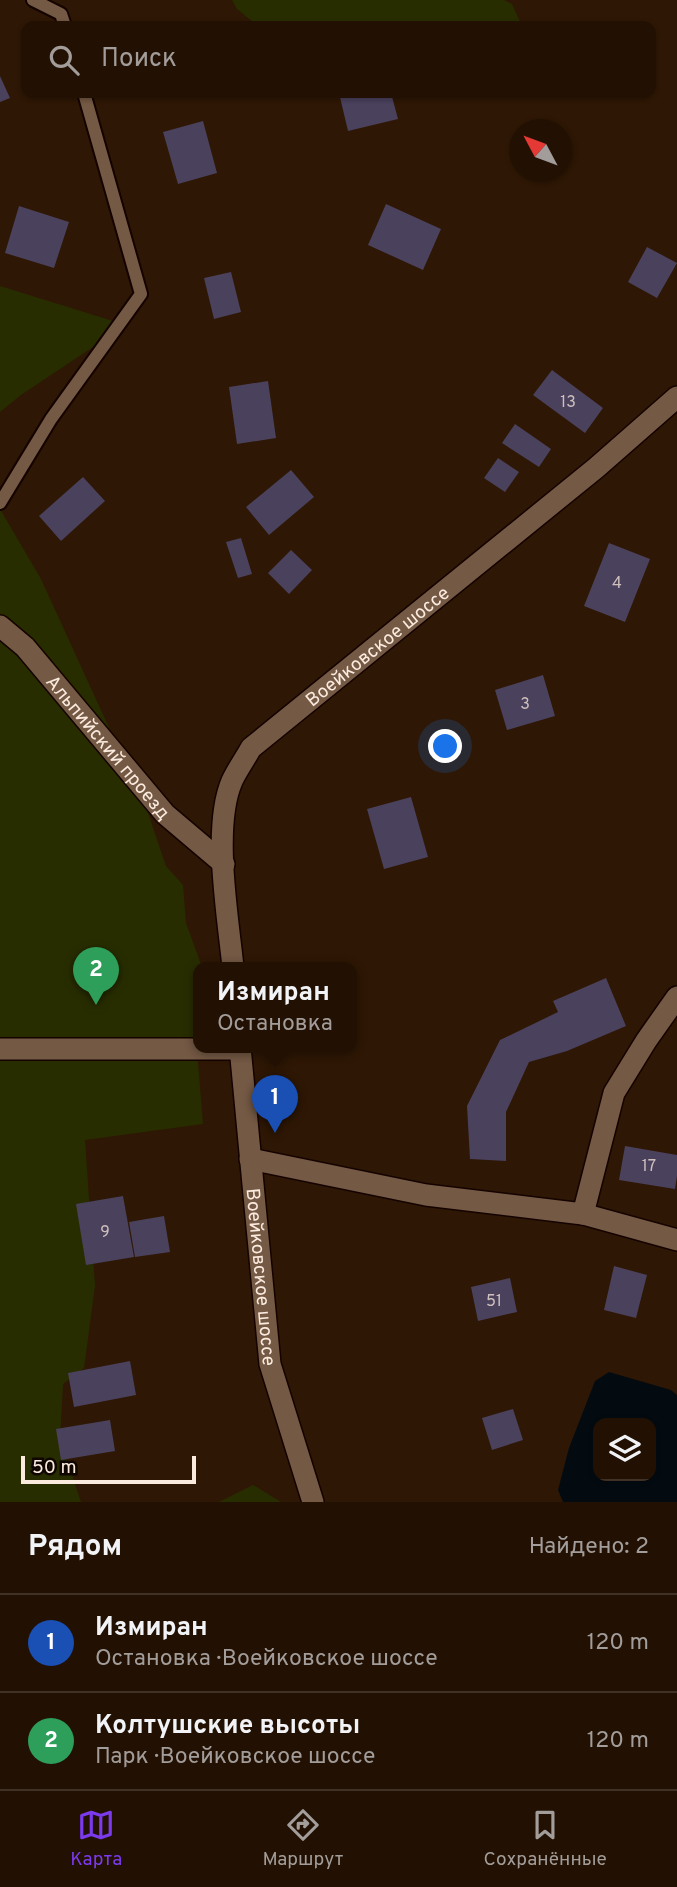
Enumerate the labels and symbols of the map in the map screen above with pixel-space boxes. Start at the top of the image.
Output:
north arrow [509,119,572,182]
house number: 13 [560,393,576,413]
house number: 4 [612,574,622,594]
street label: Воейковское шоссе [301,582,455,713]
street label: Альпийский проезд [40,671,175,825]
house number: 3 [520,695,530,715]
your location [428,729,462,763]
pin: 2 [73,947,119,1005]
pin: 1 [252,1075,298,1133]
house number: 17 [642,1157,656,1177]
street label: Воейковское шоссе [239,1187,280,1367]
house number: 9 [100,1223,110,1243]
house number: 51 [486,1292,502,1312]
scale bar [21,1453,196,1485]

